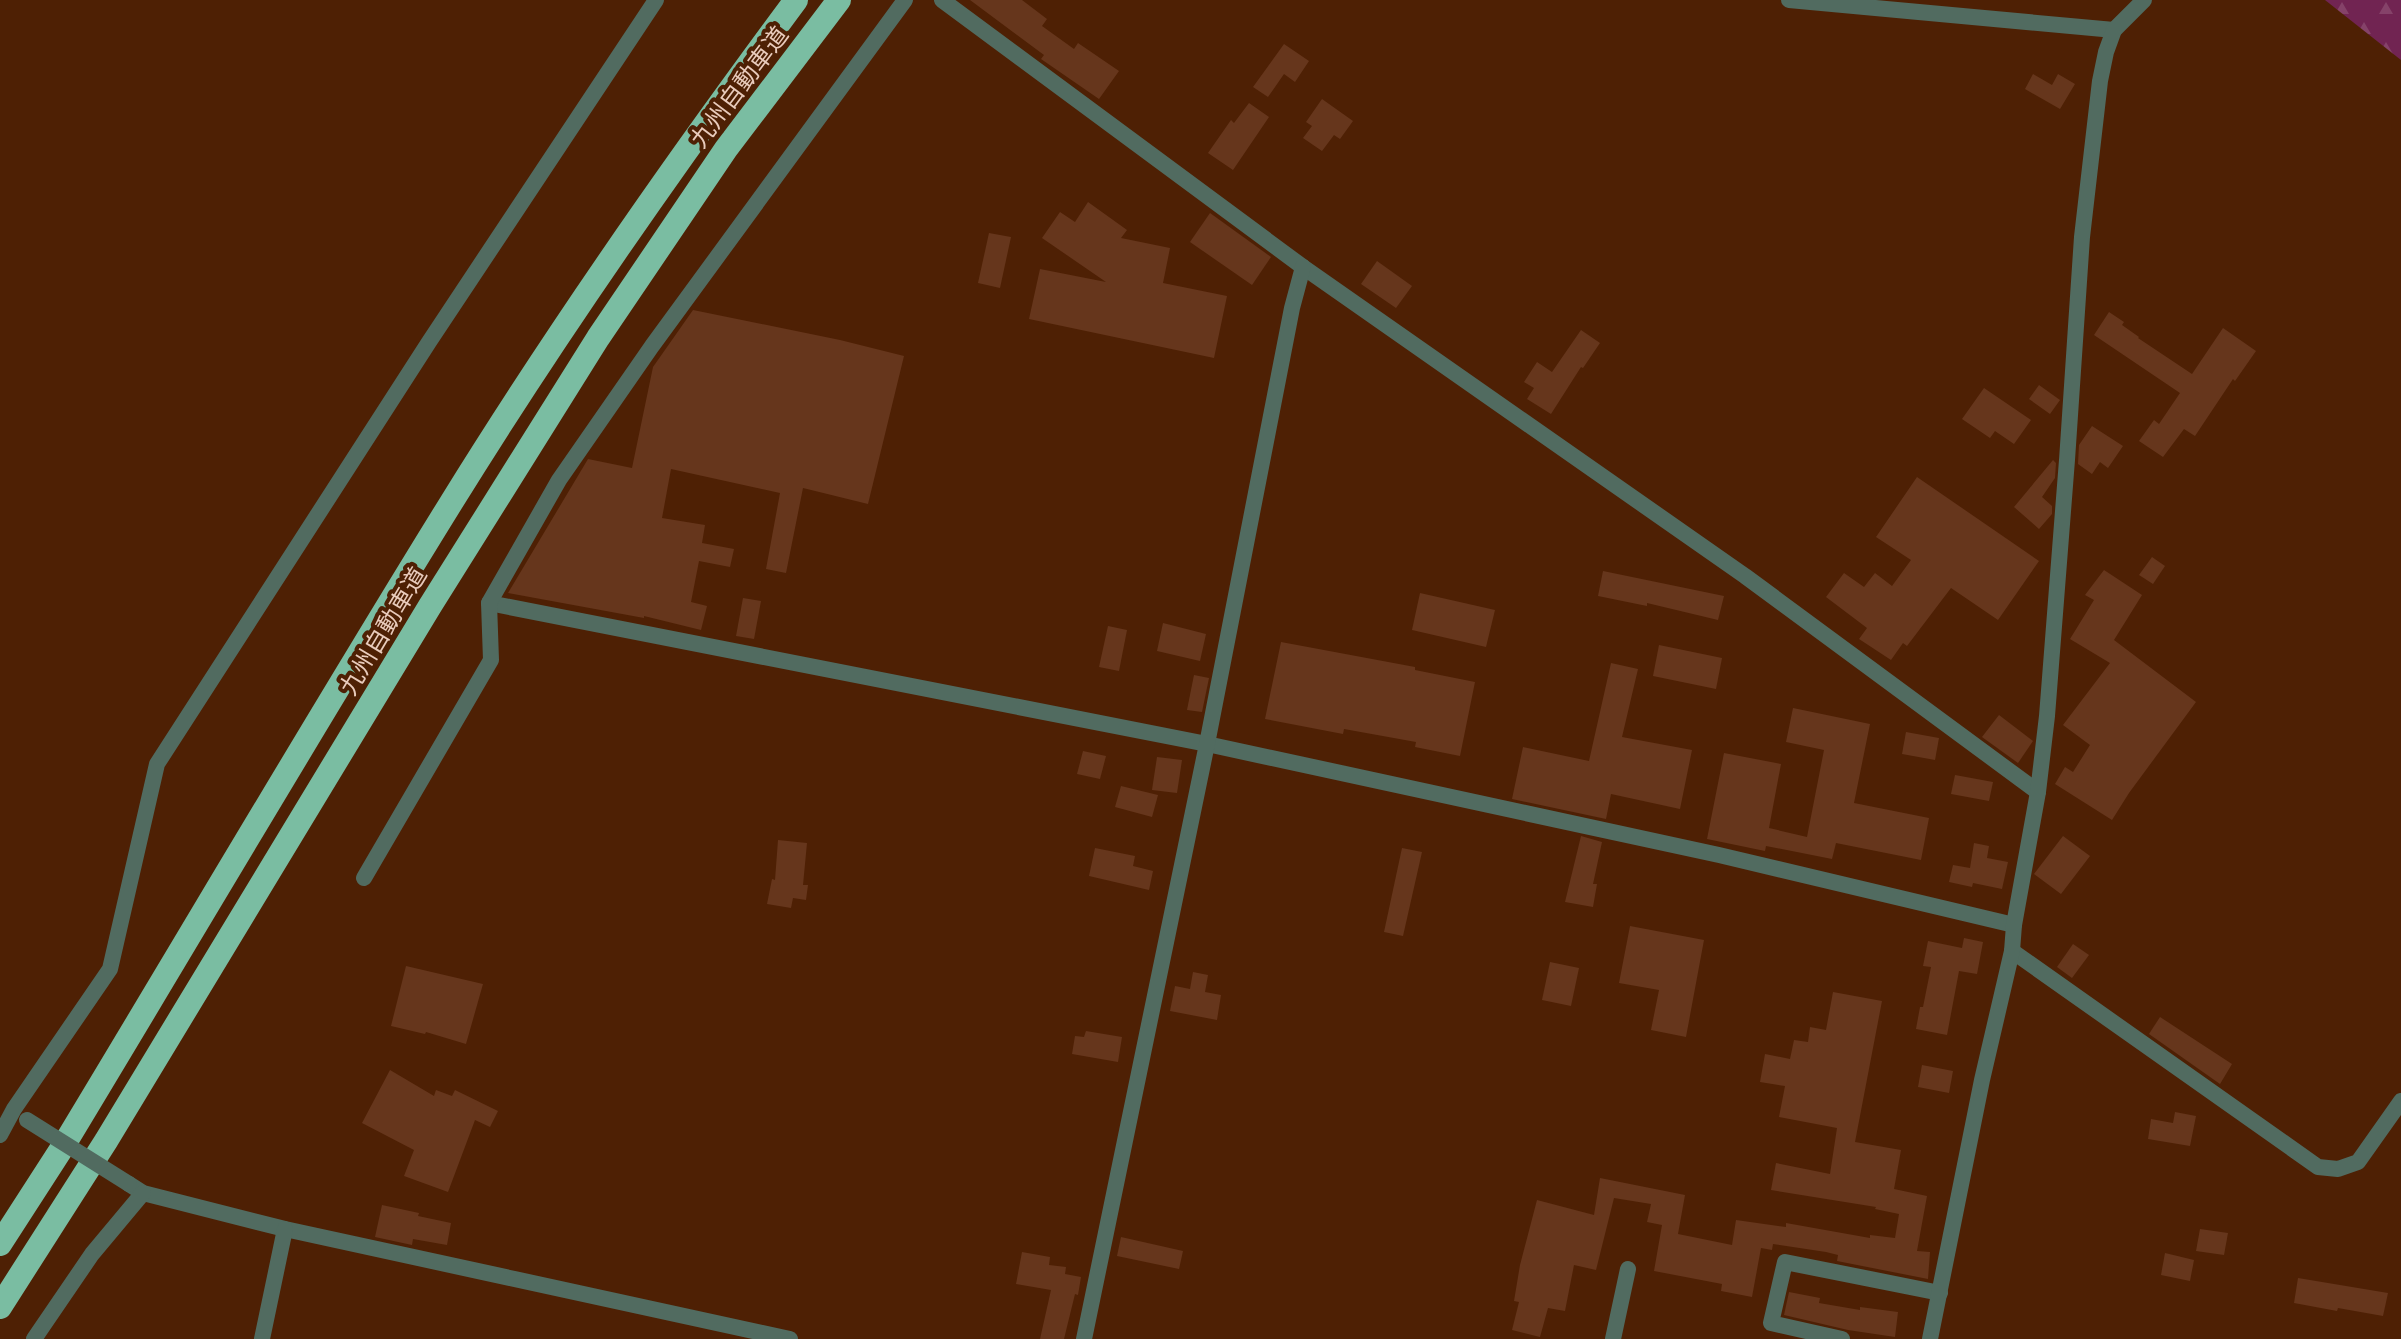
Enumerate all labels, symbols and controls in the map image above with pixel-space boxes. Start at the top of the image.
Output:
street label: 九州自動車道 [684,21,794,153]
street label: 九州自動車道 [333,562,433,700]

